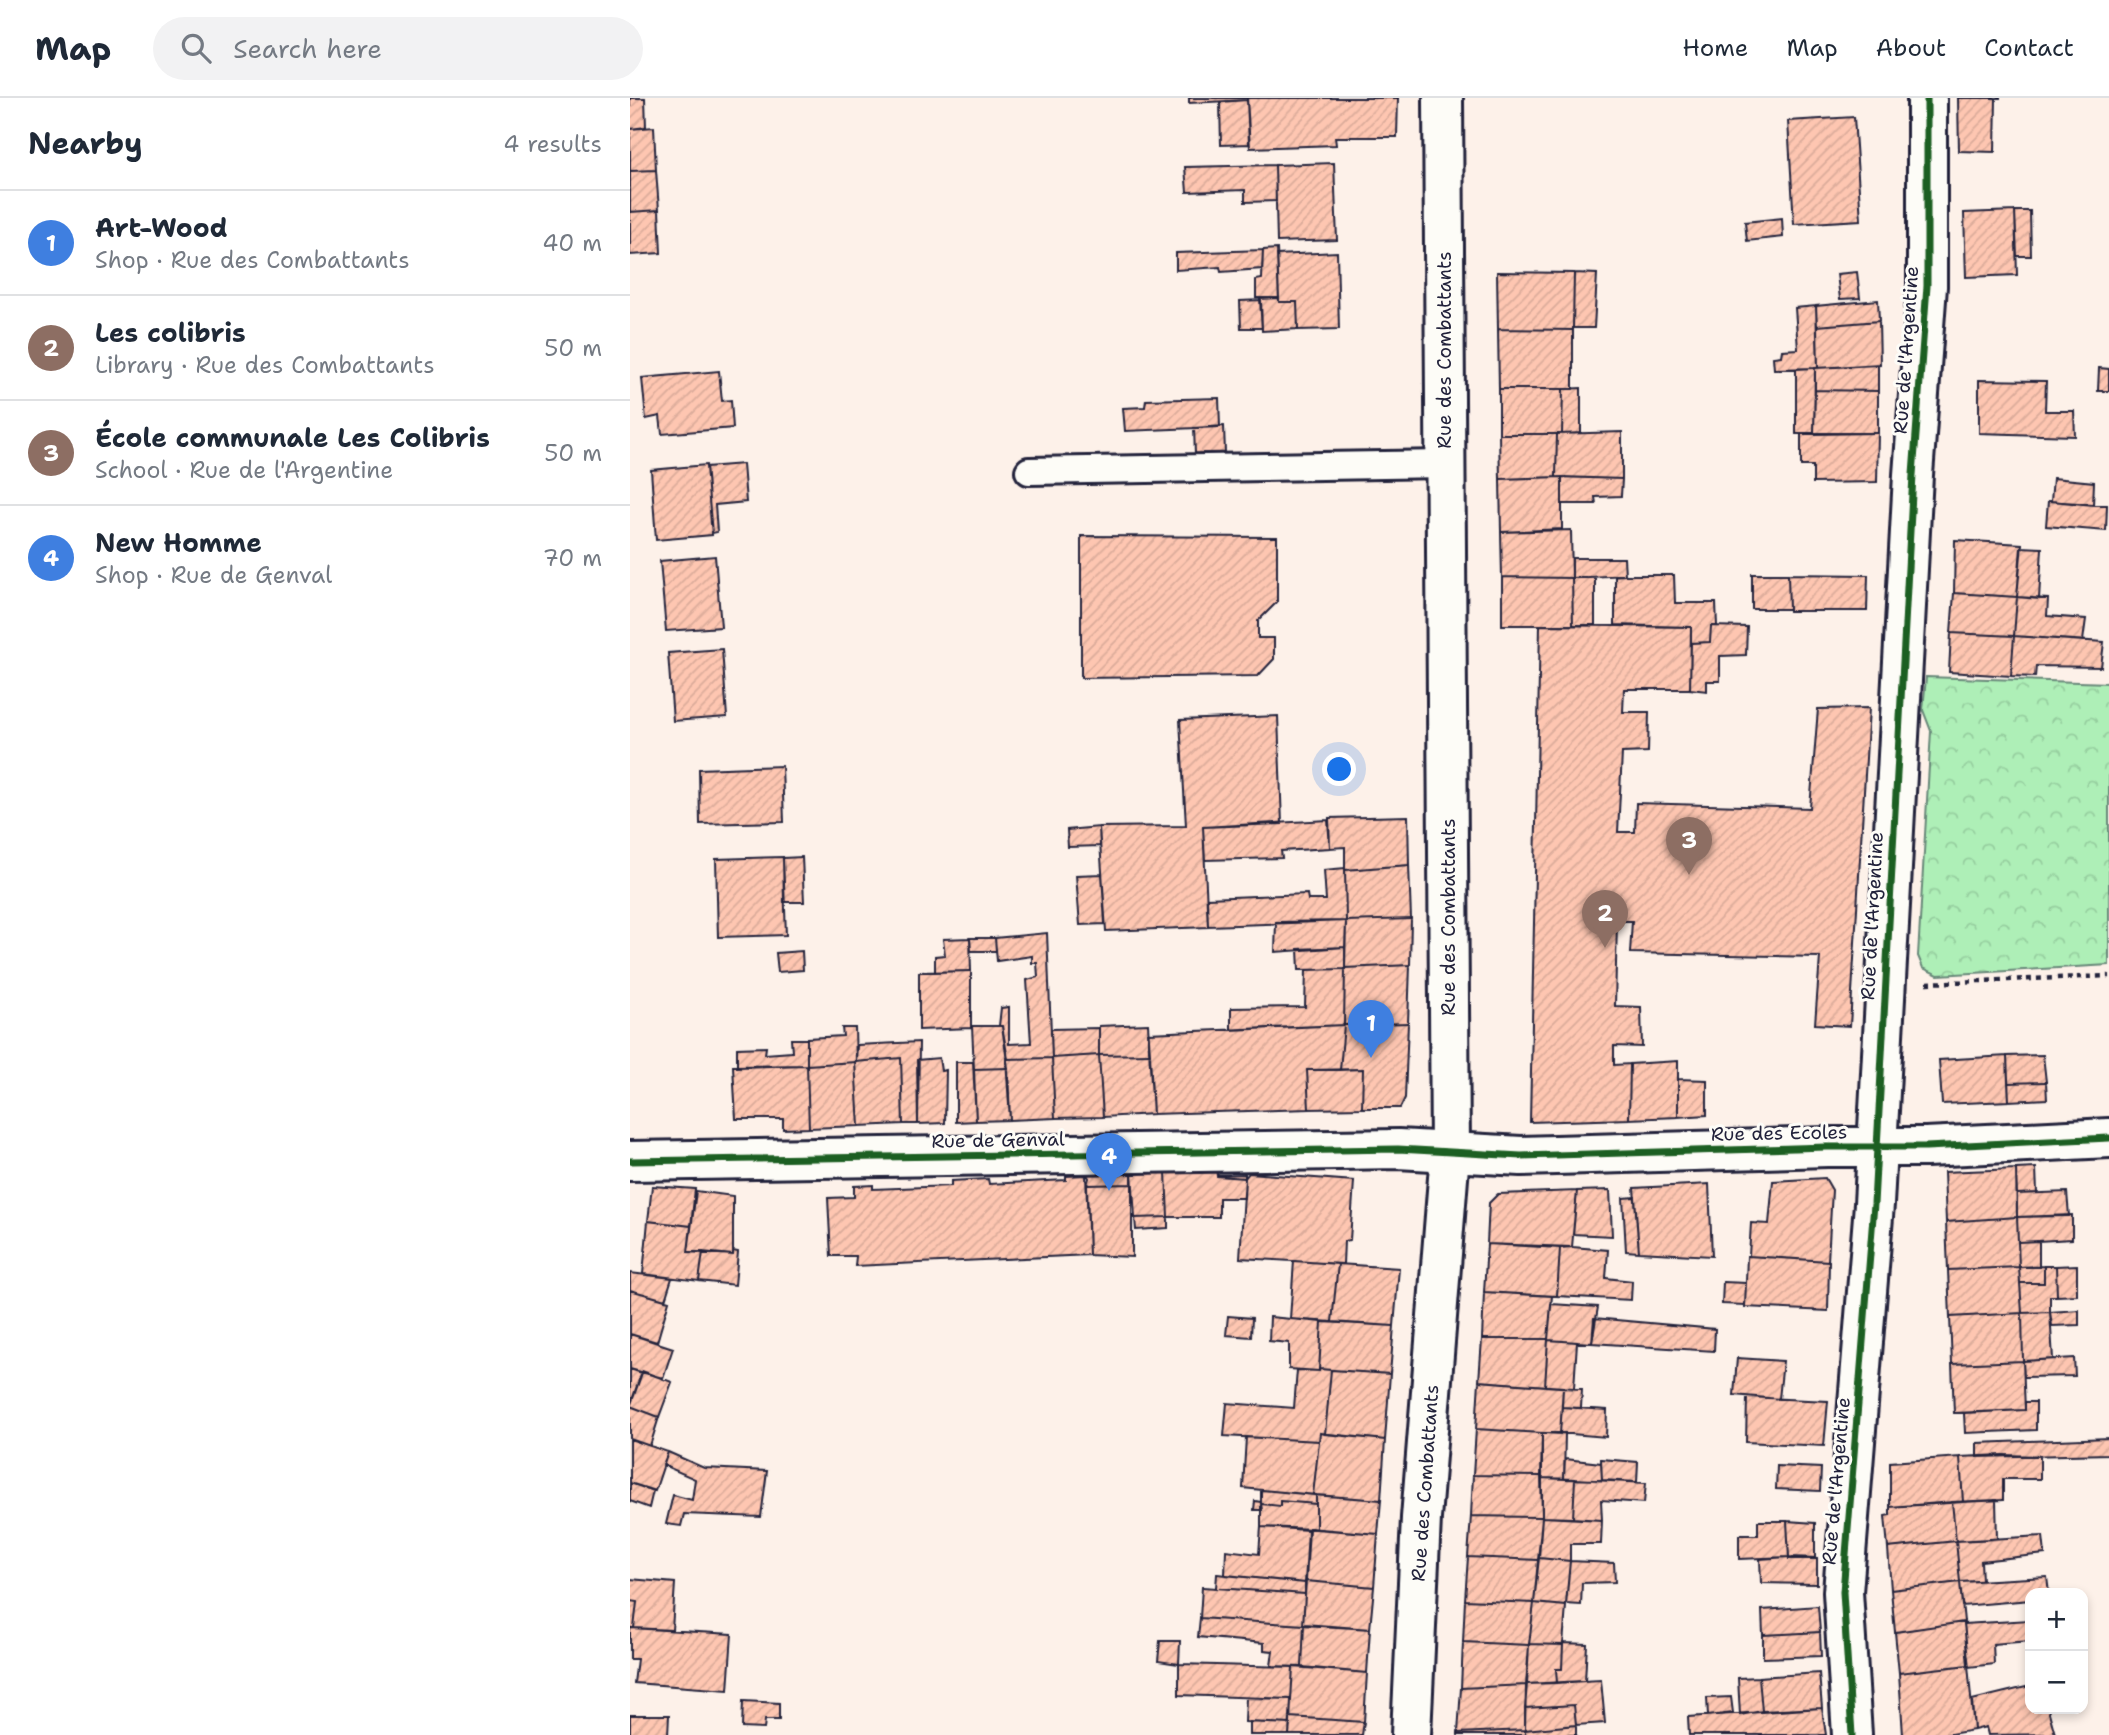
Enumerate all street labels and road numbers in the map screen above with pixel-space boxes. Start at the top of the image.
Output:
street label: Rue des Combattants [1432,251,1457,449]
street label: Rue de l'Argentine [1888,265,1924,435]
street label: Rue des Combattants [1436,818,1461,1016]
street label: Rue de l'Argentine [1855,831,1889,1001]
street label: Rue des Ecoles [1711,1119,1847,1147]
street label: Rue de Genval [931,1126,1065,1154]
street label: Rue des Combattants [1406,1384,1444,1582]
street label: Rue de l'Argentine [1816,1396,1856,1566]

